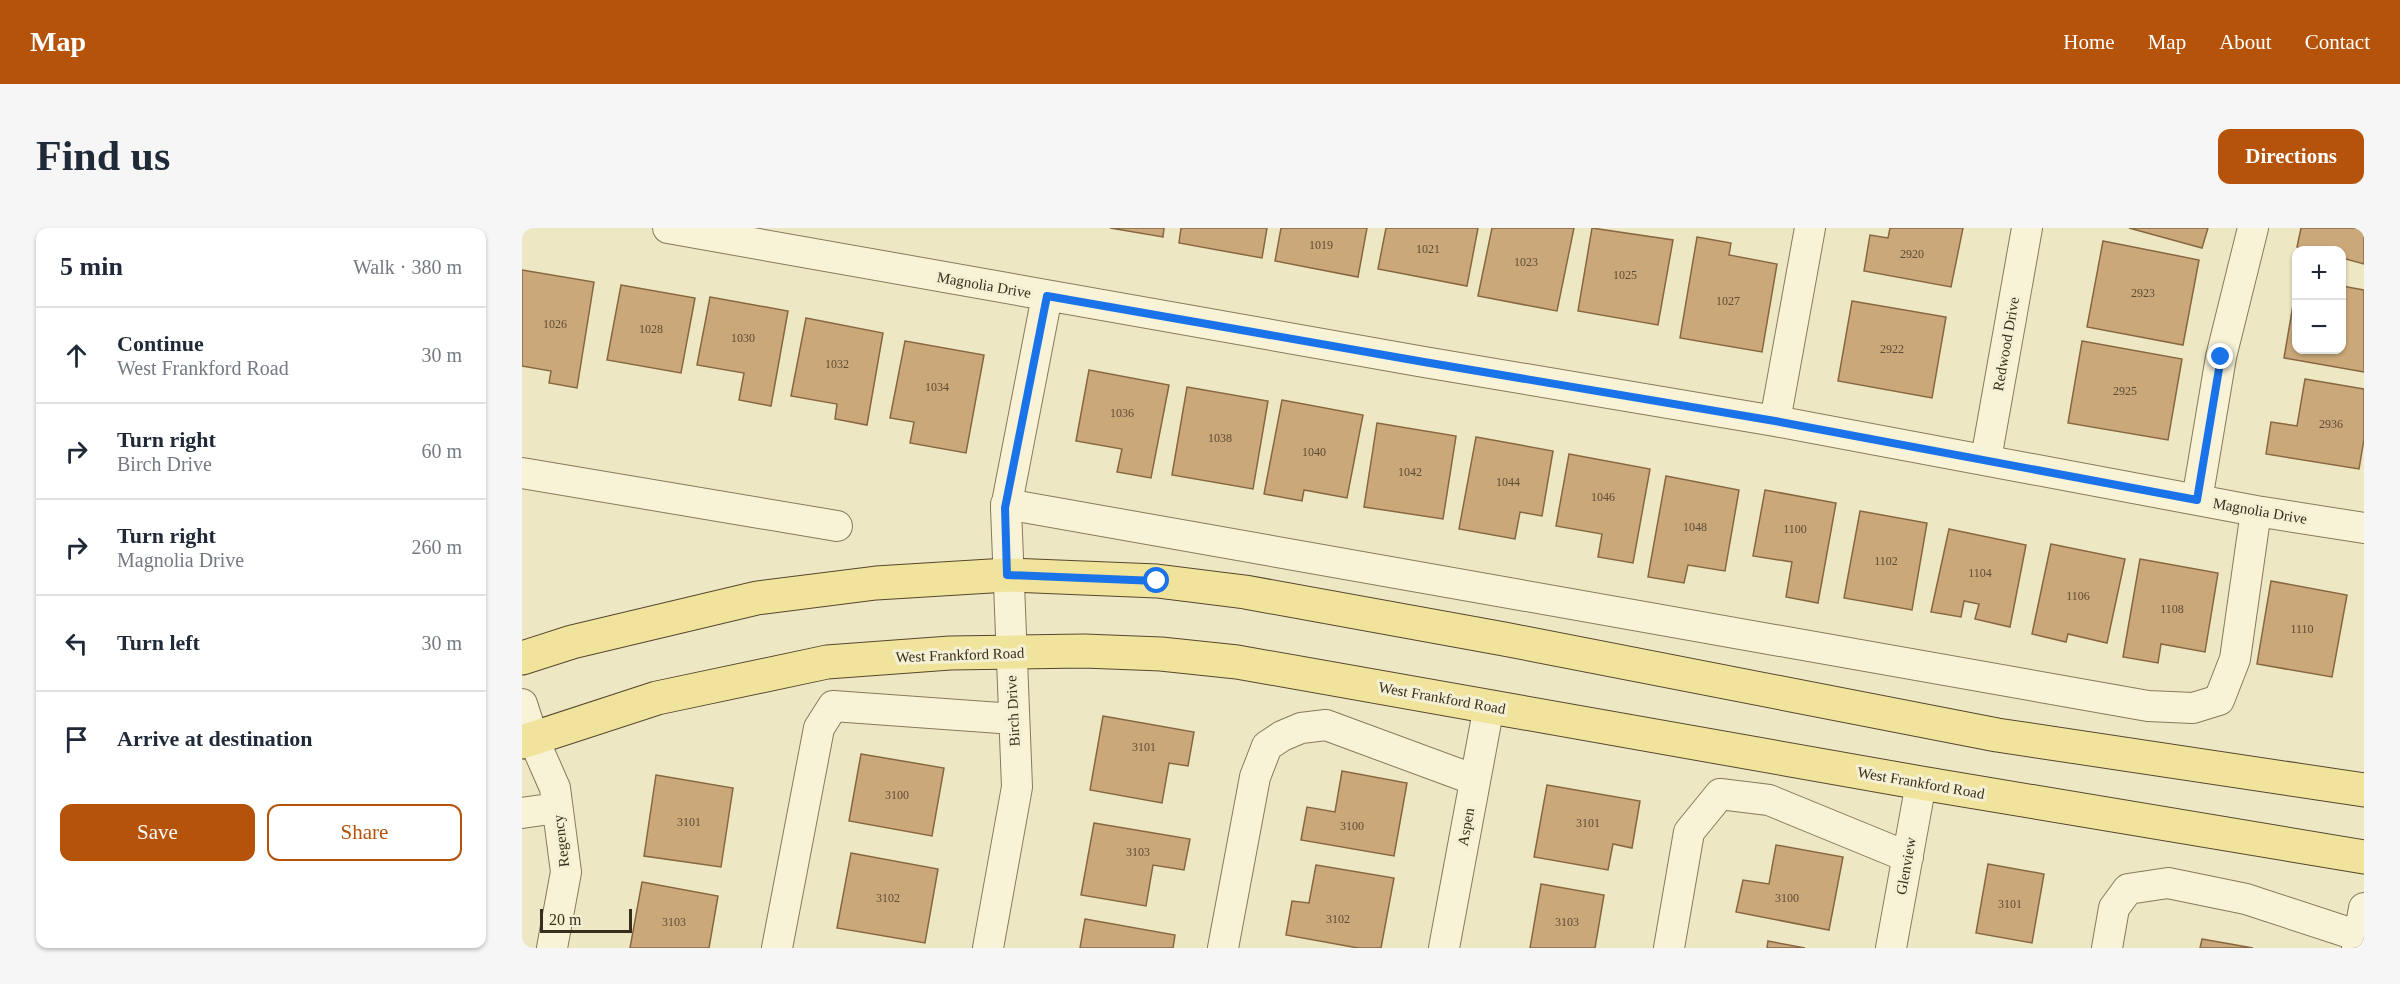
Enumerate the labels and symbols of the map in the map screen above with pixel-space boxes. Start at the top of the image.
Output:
house number: 1019 [1309,238,1333,252]
house number: 1021 [1416,242,1440,256]
house number: 2920 [1900,247,1924,261]
house number: 1023 [1514,255,1538,269]
house number: 1025 [1613,268,1637,282]
street label: Magnolia Drive [936,269,1033,301]
house number: 2923 [2131,286,2155,300]
house number: 1027 [1716,294,1740,308]
street label: Redwood Drive [1990,295,2022,392]
house number: 1026 [543,317,567,331]
house number: 1028 [639,322,663,336]
house number: 1030 [731,331,755,345]
house number: 2922 [1880,342,1904,356]
route end [2207,343,2233,369]
house number: 1032 [825,357,849,371]
house number: 1034 [925,380,949,394]
house number: 2925 [2113,384,2137,398]
house number: 1036 [1110,406,1134,420]
house number: 2936 [2319,417,2343,431]
house number: 1038 [1208,431,1232,445]
house number: 1040 [1302,445,1326,459]
house number: 1042 [1398,465,1422,479]
house number: 1044 [1496,475,1520,489]
house number: 1046 [1591,490,1615,504]
street label: Magnolia Drive [2212,495,2309,527]
house number: 1048 [1683,520,1707,534]
house number: 1100 [1783,522,1807,536]
house number: 1102 [1874,554,1898,568]
house number: 1104 [1968,566,1992,580]
route start [1143,567,1169,593]
house number: 1106 [2066,589,2090,603]
house number: 1108 [2160,602,2184,616]
house number: 1110 [2290,622,2314,636]
street label: West Frankford Road [895,645,1025,665]
street label: Birch Drive [1003,675,1023,747]
street label: West Frankford Road [1377,679,1507,717]
house number: 3101 [1132,740,1156,754]
street label: West Frankford Road [1856,764,1986,802]
house number: 3100 [885,788,909,802]
street label: Aspen [1455,806,1477,847]
street label: Regency [550,813,572,868]
house number: 3101 [677,815,701,829]
house number: 3101 [1576,816,1600,830]
house number: 3100 [1340,819,1364,833]
street label: Glenview [1893,836,1919,896]
house number: 3103 [1126,845,1150,859]
house number: 3102 [876,891,900,905]
house number: 3100 [1775,891,1799,905]
house number: 3101 [1998,897,2022,911]
scale bar [540,906,632,934]
house number: 3102 [1326,912,1350,926]
house number: 3103 [662,915,686,929]
house number: 3103 [1555,915,1579,929]

